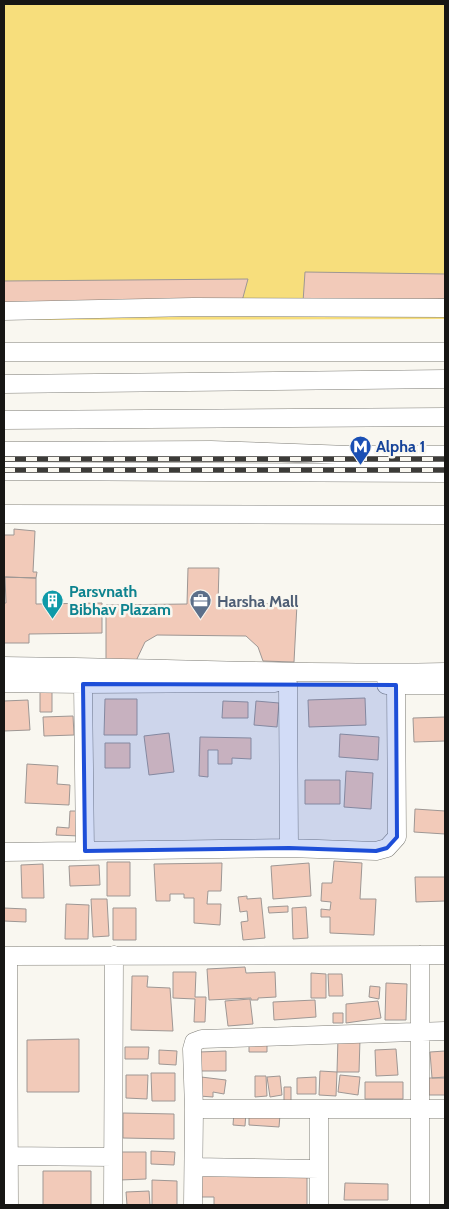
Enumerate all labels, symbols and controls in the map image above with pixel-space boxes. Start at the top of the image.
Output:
metro station icon: Alpha 1 [348,434,372,465]
place label: Alpha 1 [376,437,426,456]
place label: Parsvnath Bibhav Plazam [69,582,171,619]
building icon: Parsvnath Bibhav Plazam [41,588,65,619]
office icon: Harsha Mall [189,589,213,620]
place label: Harsha Mall [217,592,299,611]

